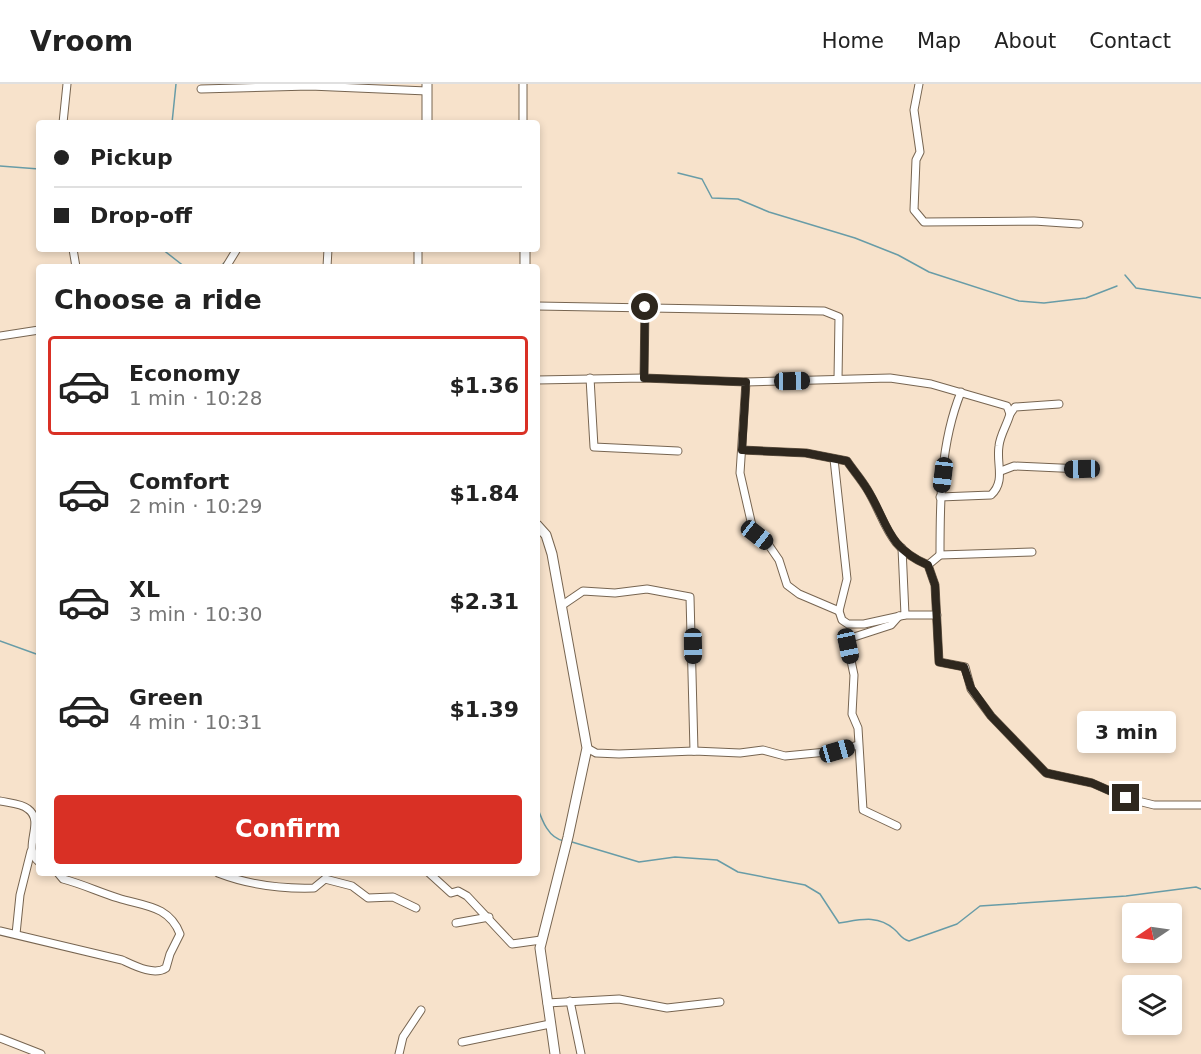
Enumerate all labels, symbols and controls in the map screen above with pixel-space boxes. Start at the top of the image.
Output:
text: Vroom [30,25,133,58]
text: Home [822,29,884,53]
text: Map [917,29,961,53]
text: About [994,29,1056,53]
text: Contact [1089,29,1171,53]
text: Pickup [90,145,173,170]
text: Drop-off [90,203,192,228]
text: Choose a ride [54,284,262,315]
route start [631,293,658,320]
icon: car [57,359,111,413]
text: Economy [129,361,240,386]
car [774,372,810,390]
text: $1.36 [449,373,519,398]
text: 1 min · 10:28 [129,386,263,410]
car [932,456,954,494]
car [1064,460,1100,478]
icon: car [57,467,111,521]
text: Comfort [129,469,229,494]
text: $1.84 [449,481,519,506]
text: 2 min · 10:29 [129,494,263,518]
car [737,517,777,553]
icon: car [57,575,111,629]
text: XL [129,577,160,602]
text: $2.31 [449,589,519,614]
text: 3 min · 10:30 [129,602,263,626]
car [835,627,861,665]
car [684,628,702,664]
icon: car [57,683,111,737]
text: Green [129,685,203,710]
text: $1.39 [449,697,519,722]
text: 4 min · 10:31 [129,710,263,734]
callout: 3 min [1076,711,1176,753]
text: 3 min [1095,720,1158,744]
car [817,737,857,765]
route end [1112,784,1139,811]
button: Confirm [54,795,522,864]
north arrow [1122,903,1182,963]
map controls [1122,903,1182,1035]
button: layers [1122,975,1182,1035]

